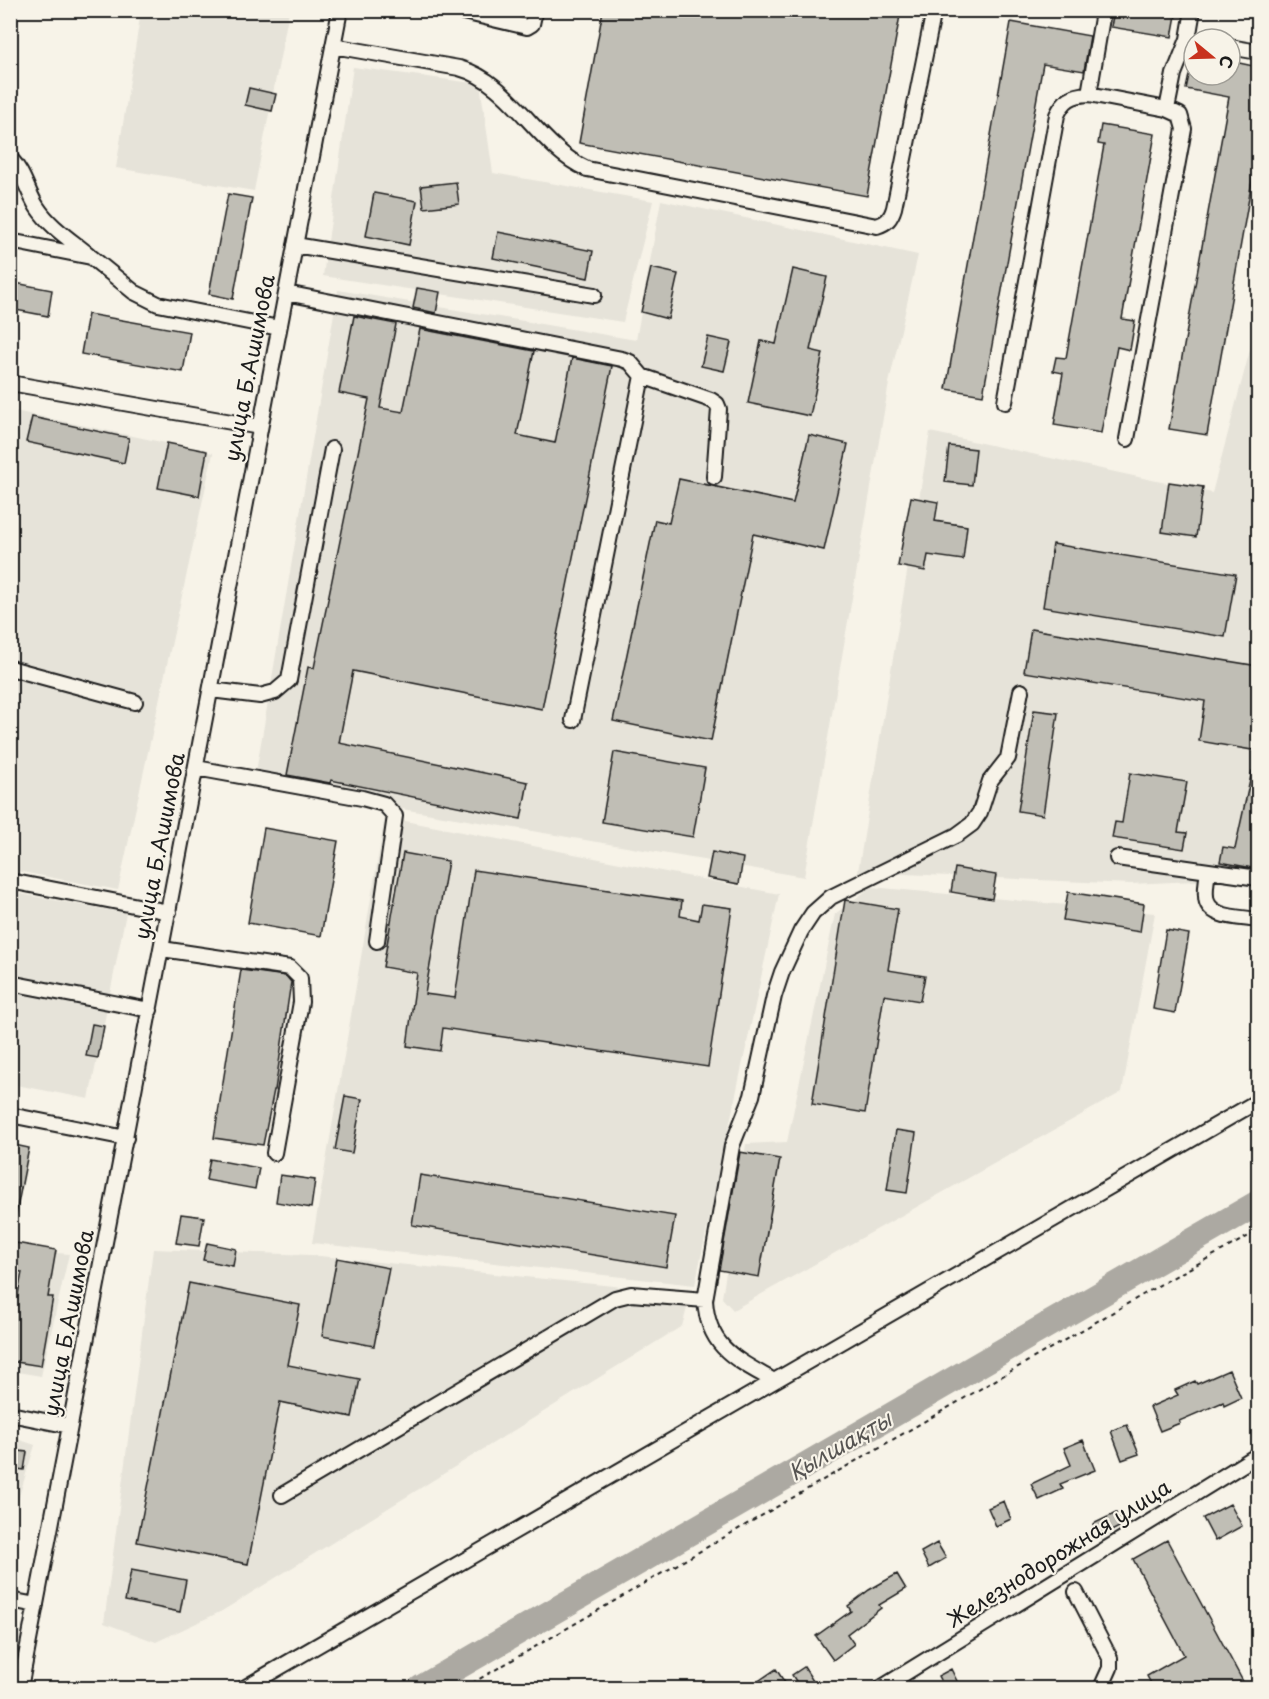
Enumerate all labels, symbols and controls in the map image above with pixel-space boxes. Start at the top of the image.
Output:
north arrow [1182,27,1242,87]
text: С [1214,53,1240,72]
street label: улица Б.Ашимова [214,271,282,464]
street label: улица Б.Ашимова [124,749,192,942]
street label: улица Б.Ашимова [33,1226,101,1419]
water label: Қылшақты [781,1401,899,1488]
street label: Железнодорожная улица [940,1470,1177,1635]

